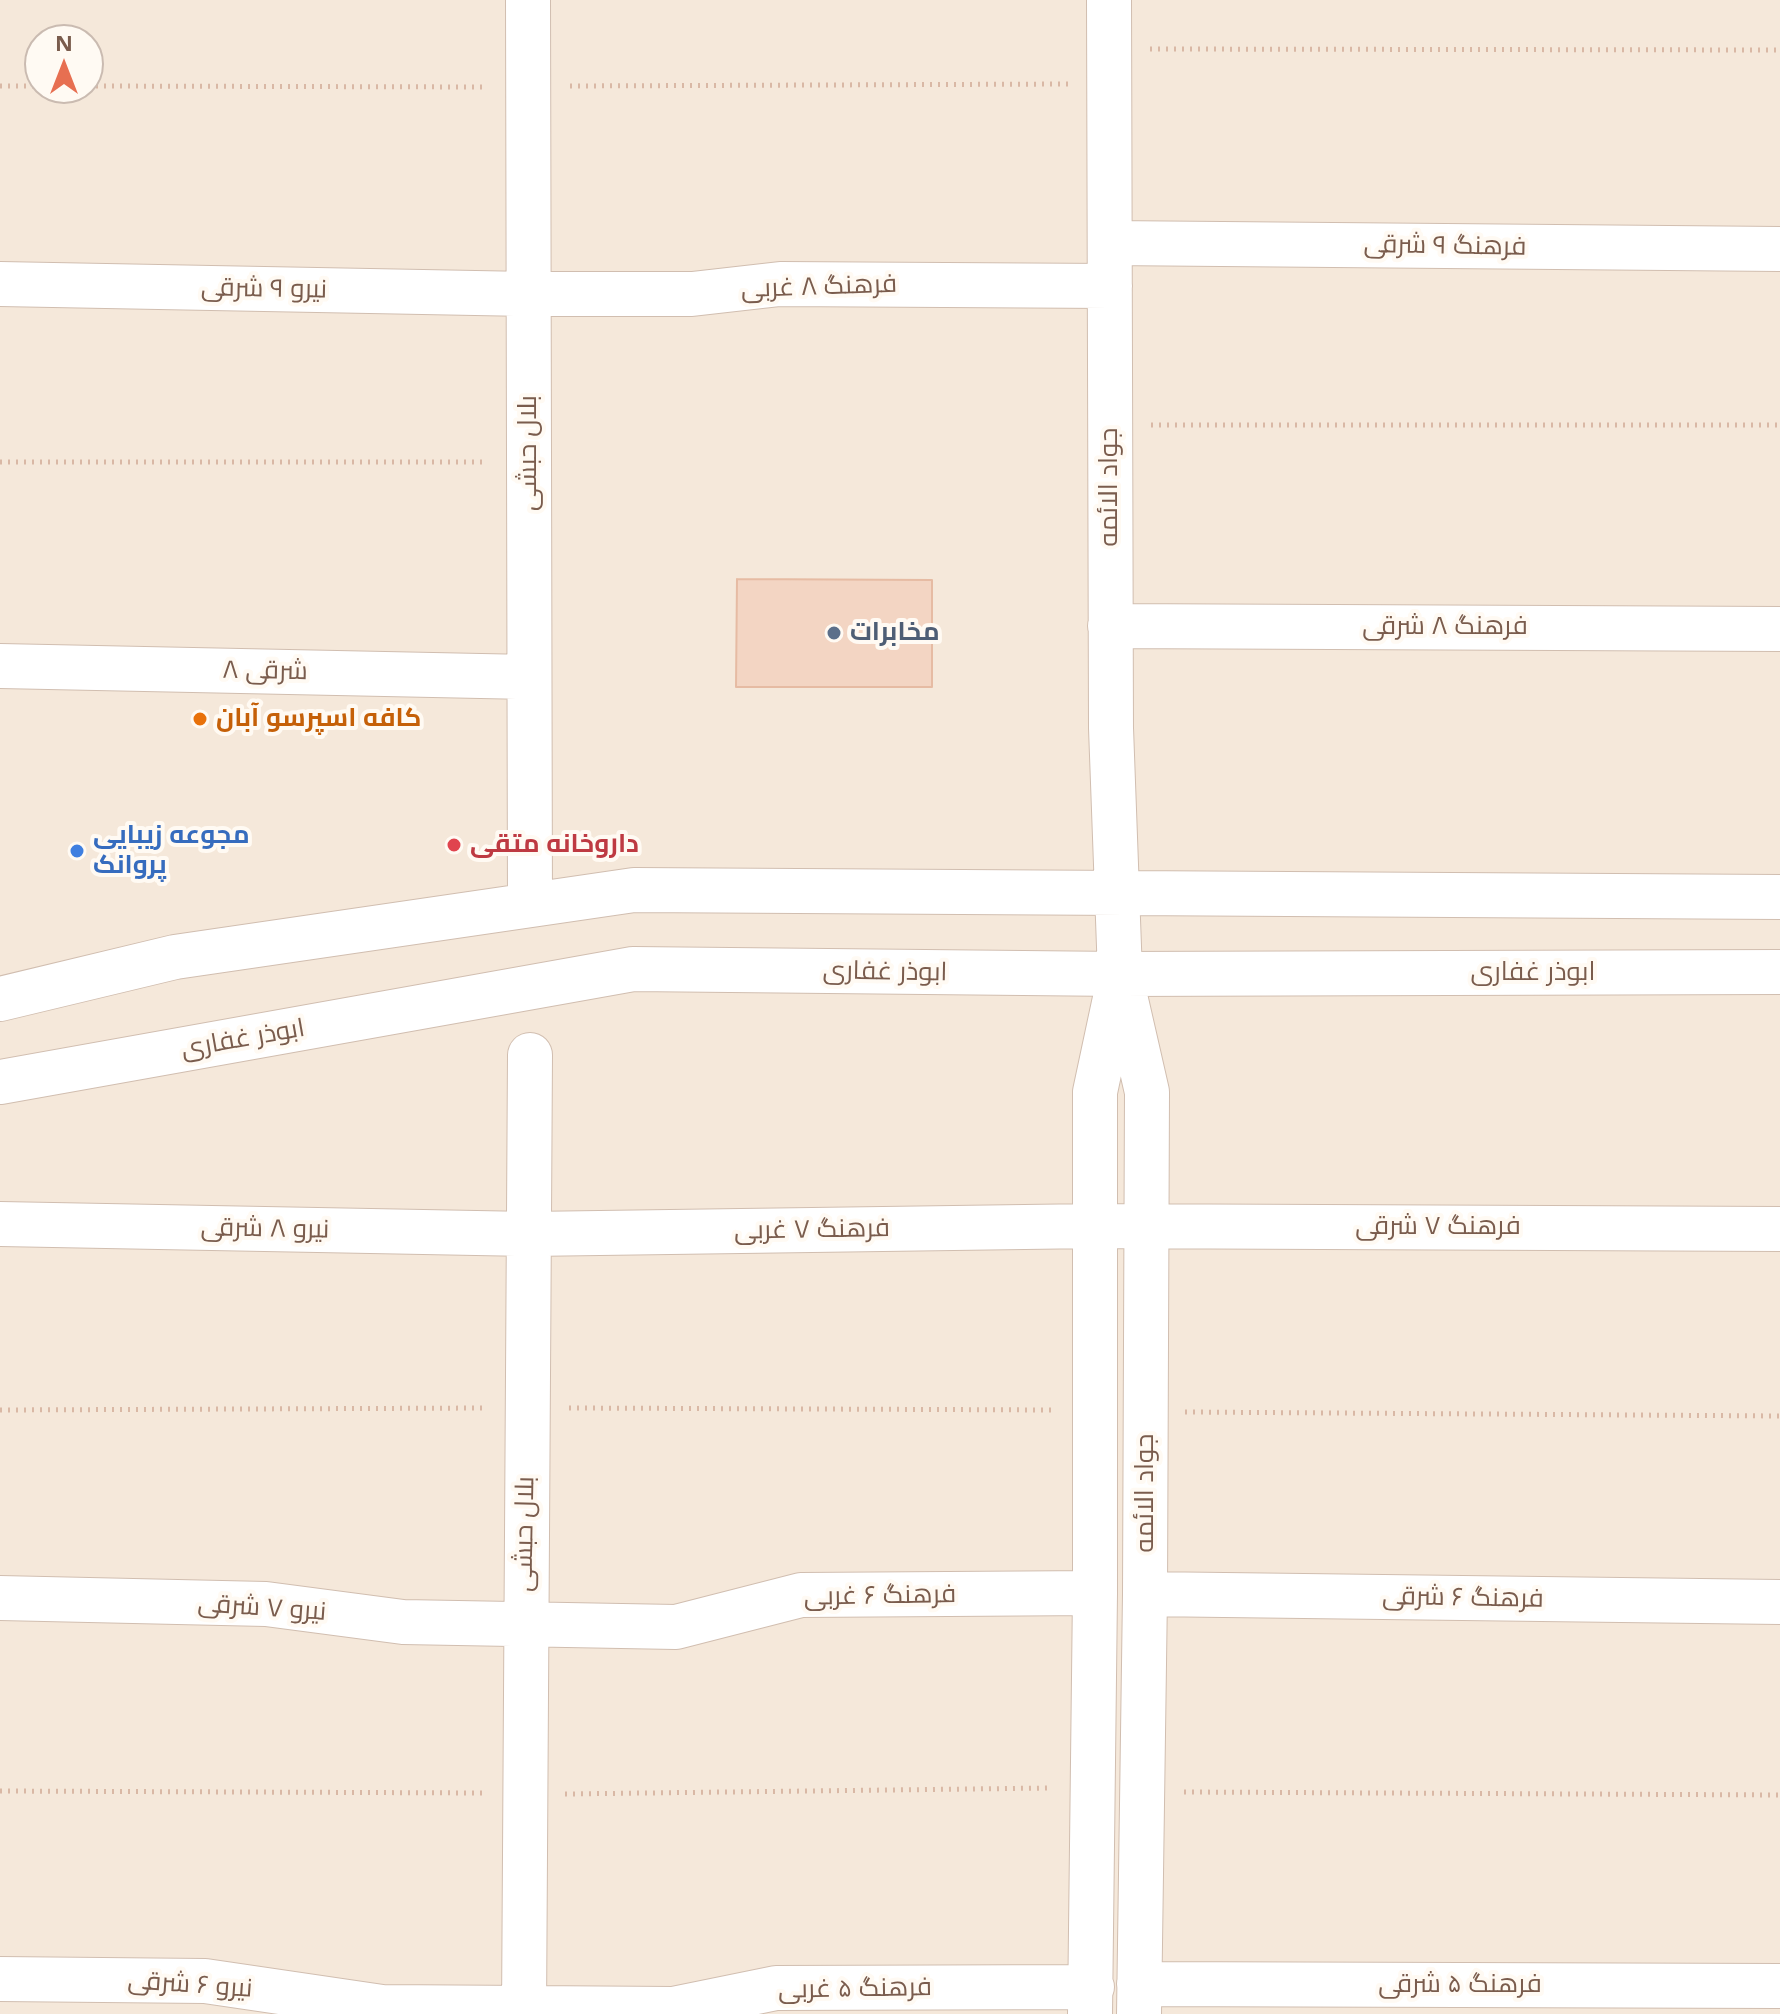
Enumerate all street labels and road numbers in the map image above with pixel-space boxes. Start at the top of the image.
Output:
street label: فرهنگ ۹ شرقی [1363,229,1527,263]
street label: فرهنگ ۸ غربی [740,269,898,305]
street label: نیرو ۹ شرقی [201,272,327,306]
street label: بلال حبشی [513,395,545,511]
street label: جواد الائمه [1094,427,1126,547]
street label: فرهنگ ۸ شرقی [1362,611,1528,643]
street label: ۸ شرقی [222,655,308,687]
street label: ابوذر غفاری [822,955,948,989]
street label: ابوذر غفاری [1471,957,1595,989]
street label: ابوذر غفاری [179,1013,307,1065]
street label: فرهنگ ۷ شرقی [1355,1211,1521,1243]
street label: نیرو ۸ شرقی [200,1212,330,1246]
street label: فرهنگ ۷ غربی [734,1213,890,1247]
street label: جواد الائمه [1130,1433,1162,1553]
street label: بلال حبشی [508,1476,542,1592]
street label: فرهنگ ۶ غربی [804,1579,956,1613]
street label: فرهنگ ۶ شرقی [1382,1581,1544,1615]
street label: نیرو ۷ شرقی [197,1588,327,1628]
street label: نیرو ۶ شرقی [127,1965,253,2005]
street label: فرهنگ ۵ شرقی [1378,1969,1542,2001]
street label: فرهنگ ۵ غربی [778,1972,932,2006]

